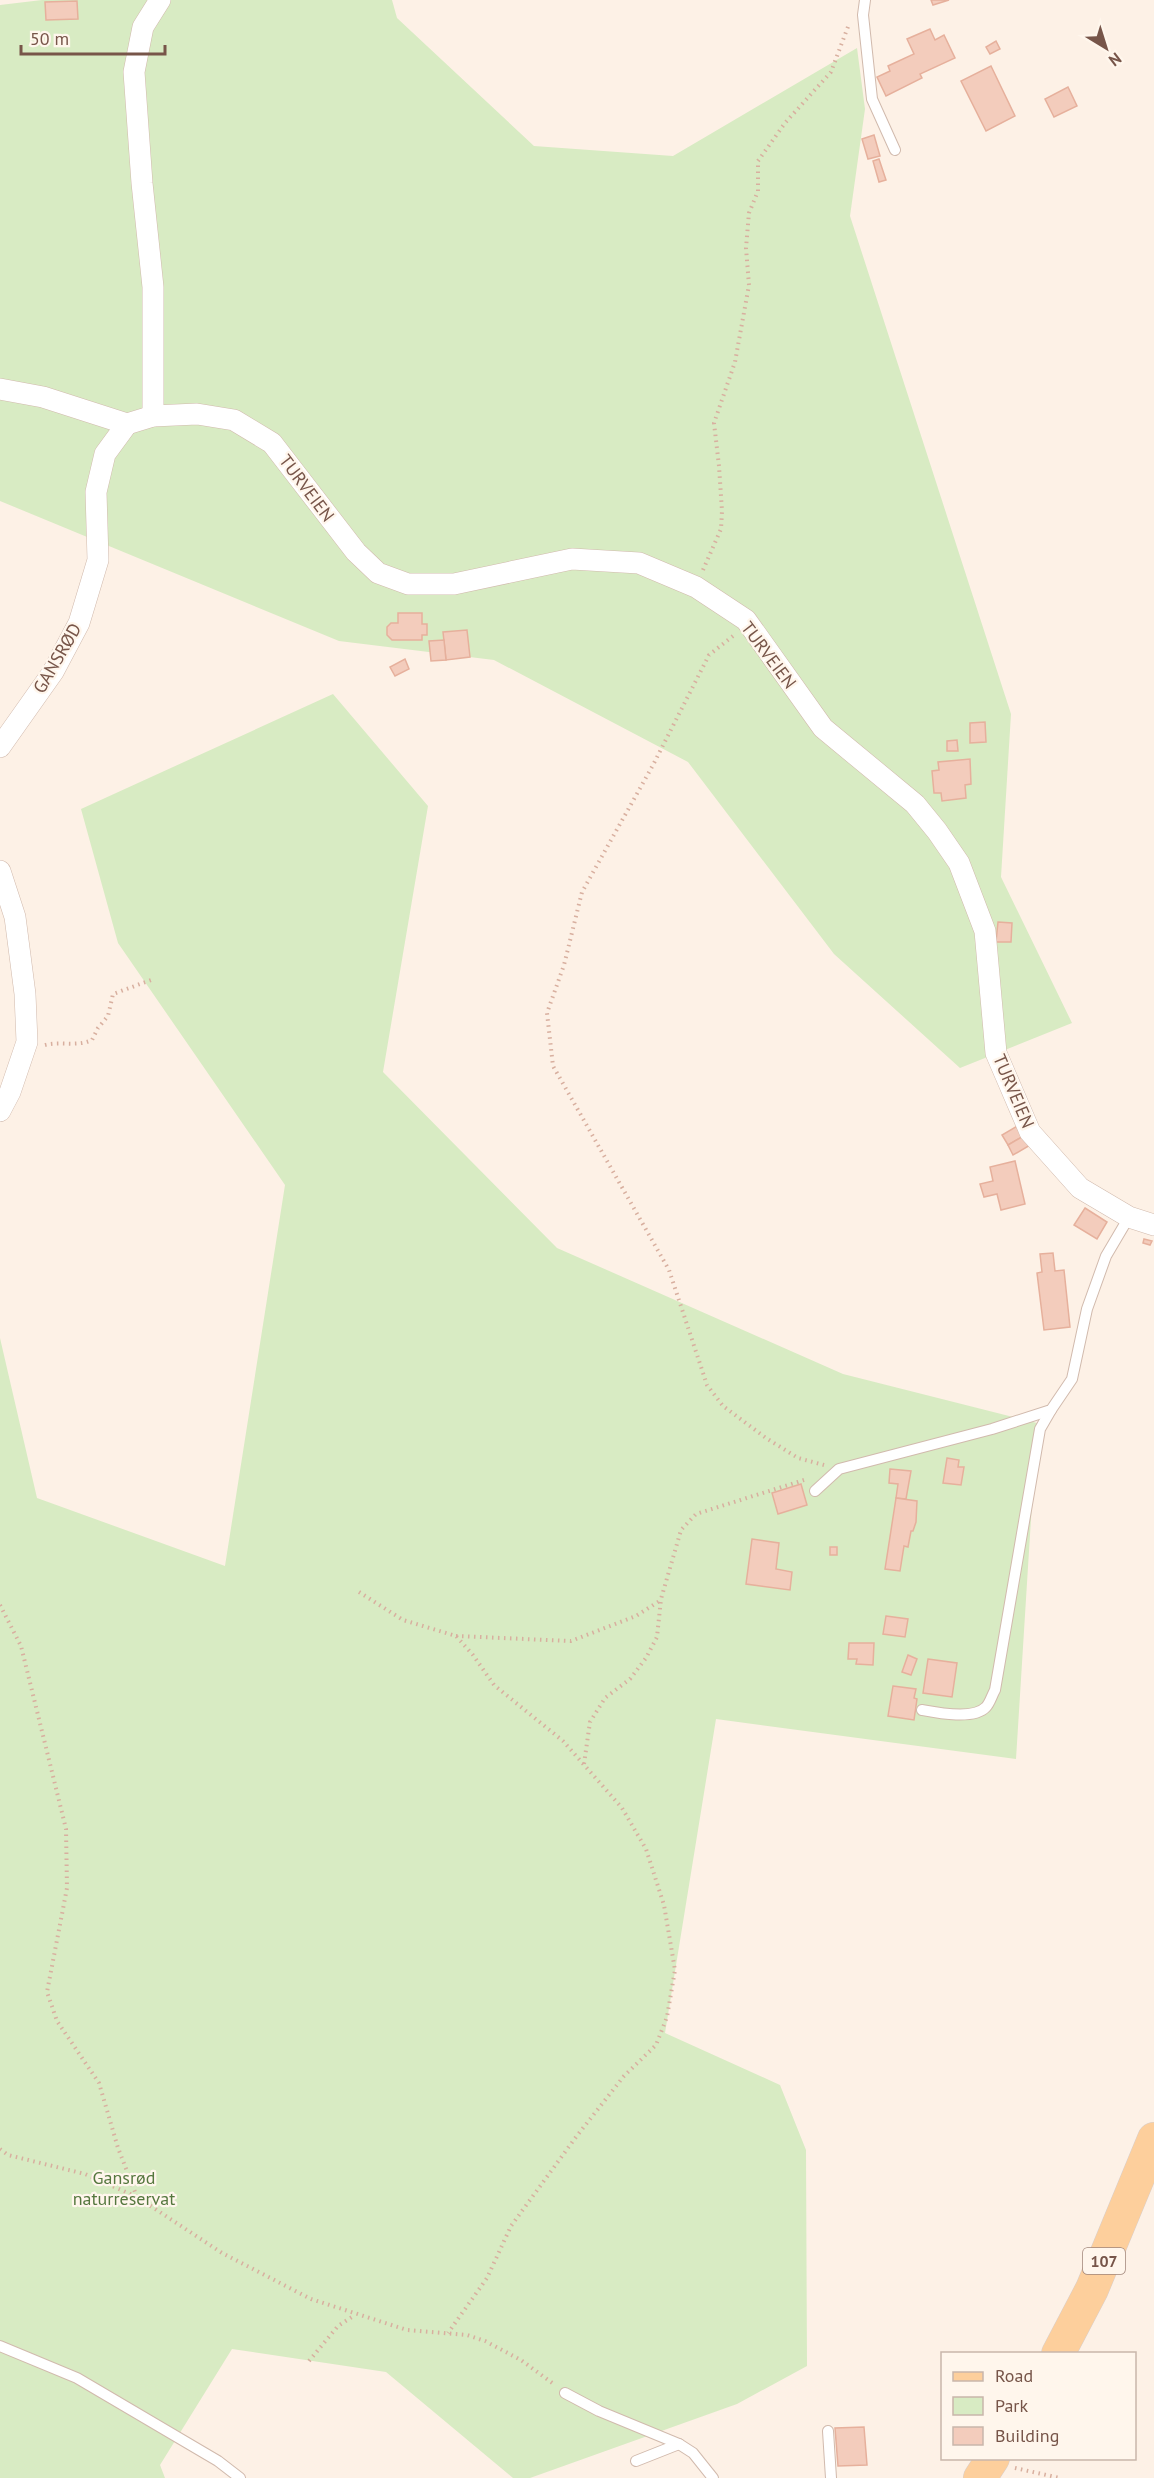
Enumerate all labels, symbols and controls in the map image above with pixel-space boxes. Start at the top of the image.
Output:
scale bar [21,18,165,56]
north arrow [1076,18,1136,78]
text: 50 m [30,27,69,50]
text: N [1105,49,1126,71]
street label: TURVEIEN [274,450,340,526]
street label: TURVEIEN [736,617,802,693]
street label: GANSRØD [28,619,86,697]
street label: TURVEIEN [988,1050,1040,1132]
park label: Gansrød naturreservat [73,2166,175,2210]
road number: 107 [1083,2248,1125,2274]
legend [941,2352,1136,2460]
text: Road [995,2364,1033,2387]
text: Park [995,2394,1028,2417]
text: Building [995,2424,1059,2447]

